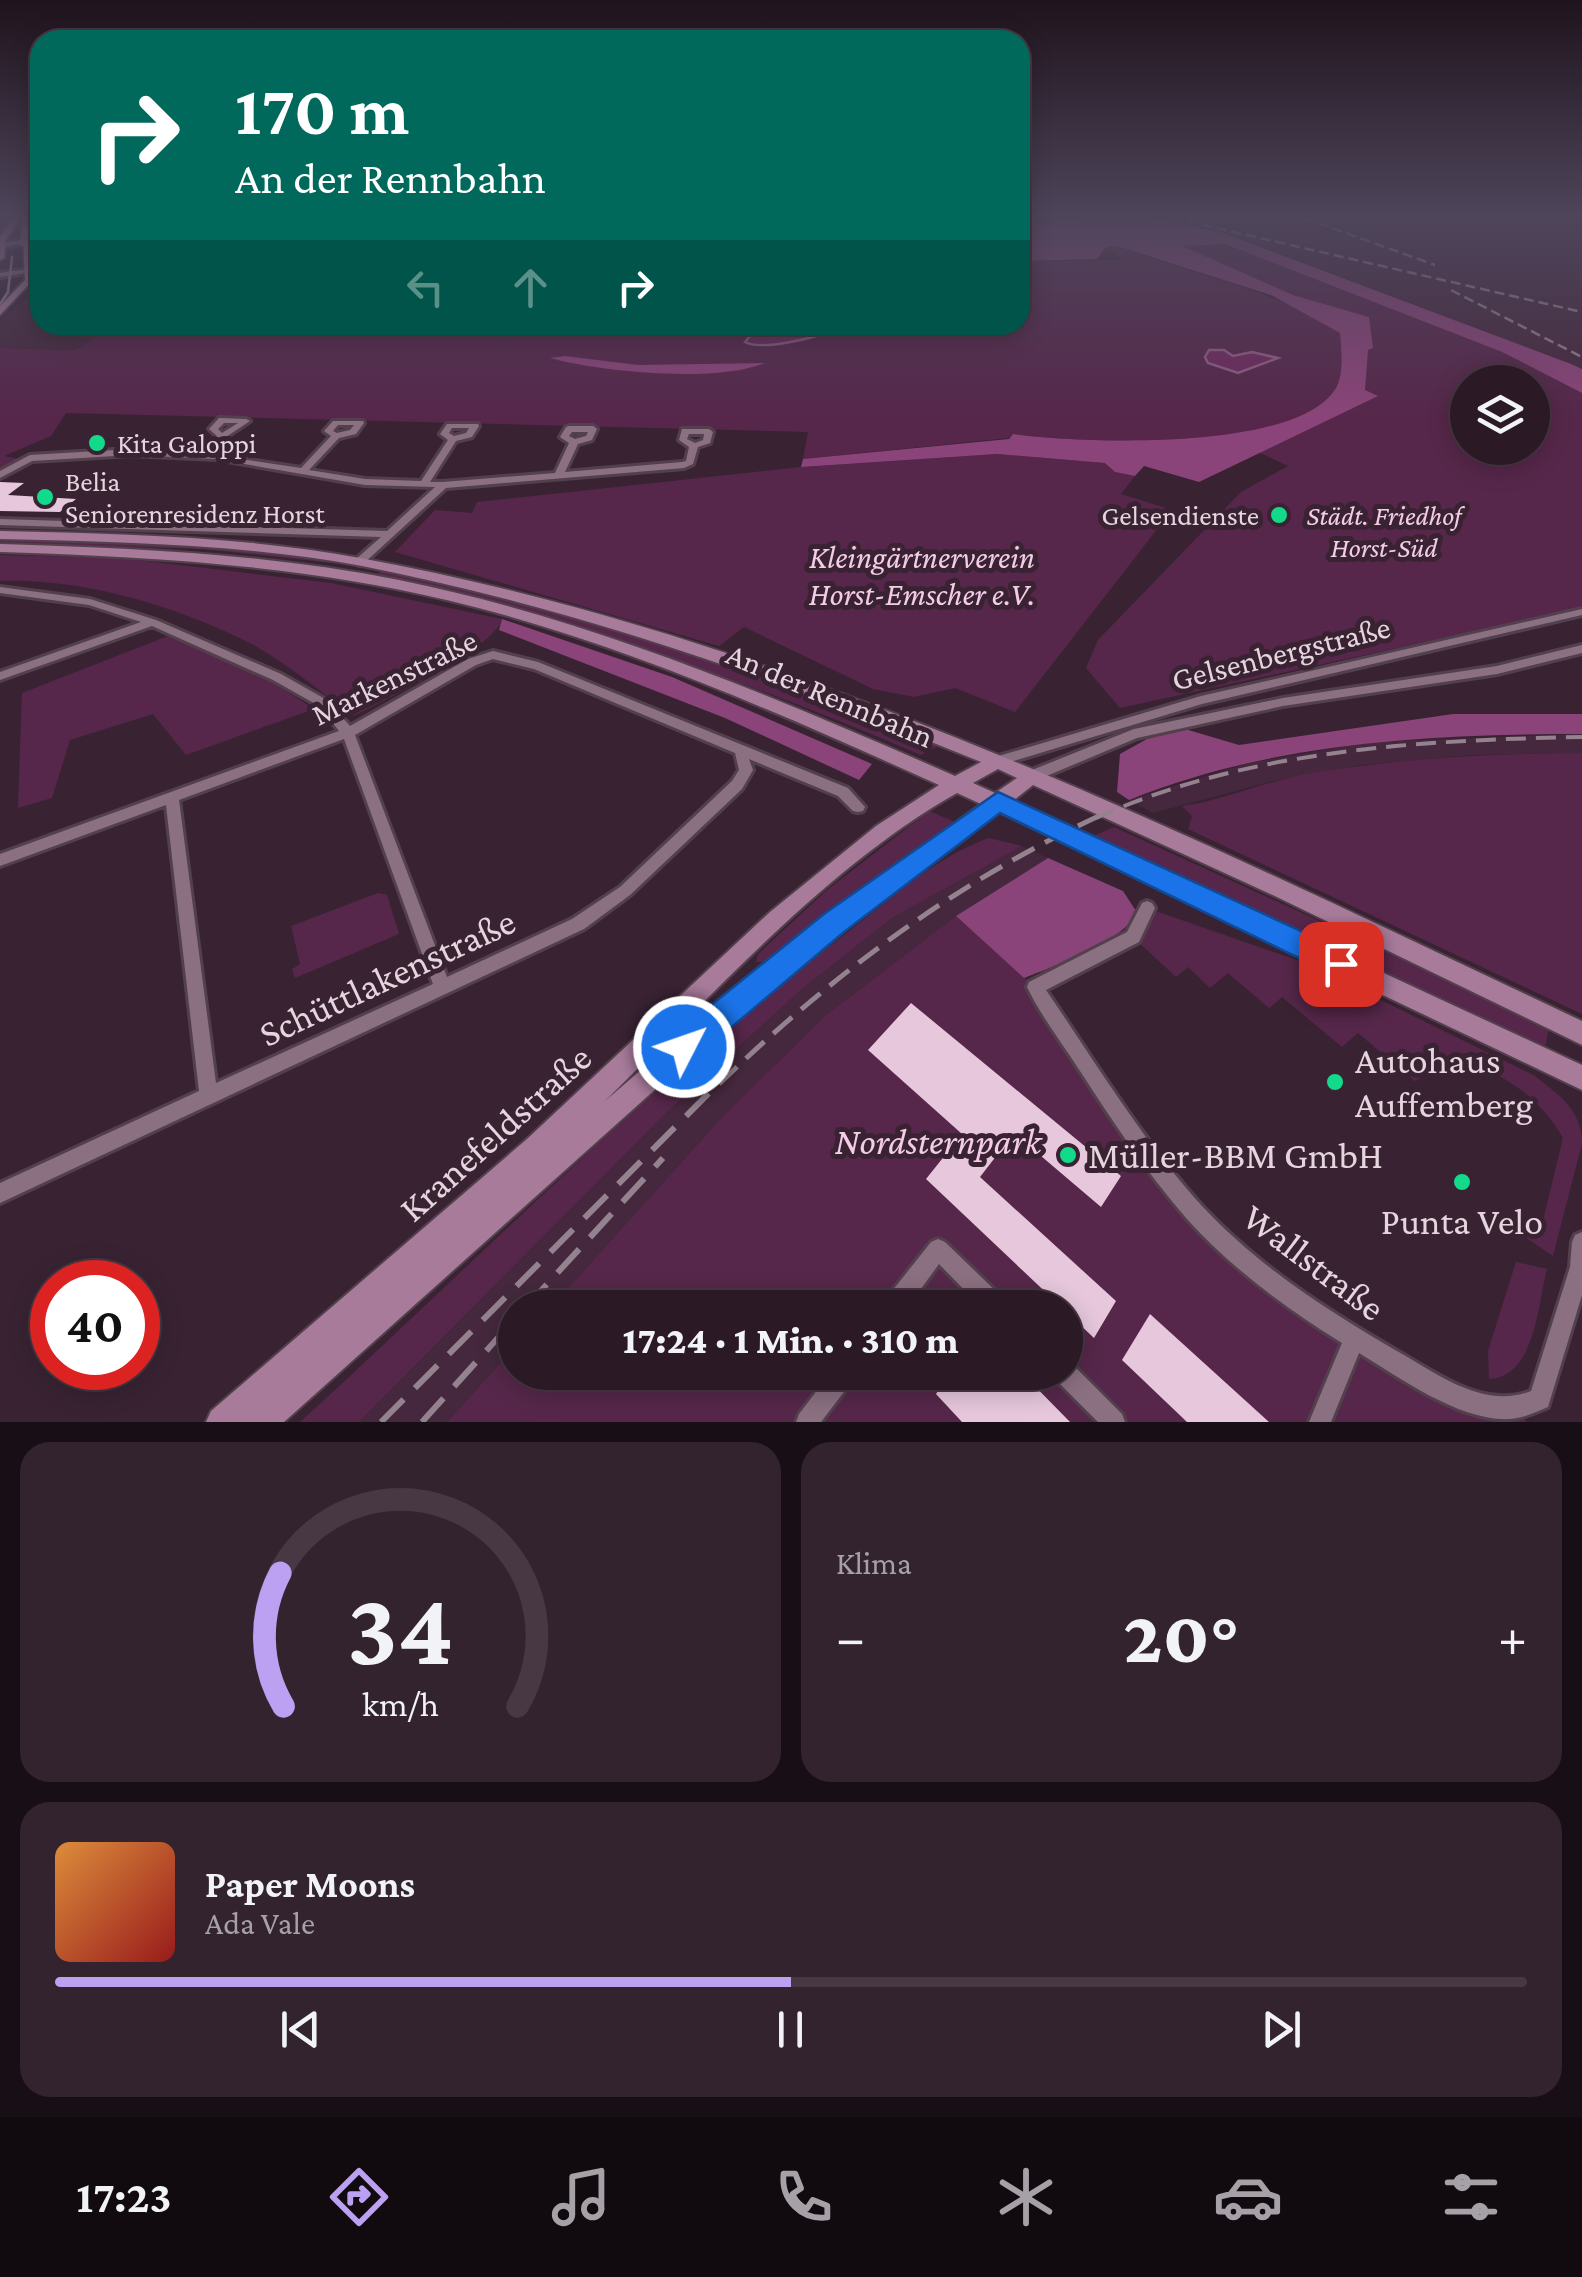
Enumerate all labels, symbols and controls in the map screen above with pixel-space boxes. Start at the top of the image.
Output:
icon: right [70,70,200,200]
text: 170 m [235,71,409,149]
text: An der Rennbahn [235,153,546,203]
icon: left [398,260,453,315]
icon: ahead [503,260,558,315]
icon: right [608,260,663,315]
map controls [1450,365,1550,465]
button: layers [1450,365,1550,465]
place label: Kita Galoppi [117,428,256,459]
marker: Kita Galoppi [86,432,108,454]
place label: Belia Seniorenresidenz Horst [65,466,326,529]
marker: Belia Seniorenresidenz Horst [34,486,56,508]
place label: Gelsendienste [1102,500,1259,531]
park label: Städt. Friedhof Horst-Süd [1307,500,1465,563]
marker: Gelsendienste [1268,504,1290,526]
park label: Kleingärtnerverein Horst-Emscher e.V. [809,539,1035,612]
street label: Gelsenbergstraße [1168,608,1394,698]
street label: Markenstraße [305,621,483,733]
street label: An der Rennbahn [721,635,939,755]
street label: Schüttlakenstraße [252,899,522,1055]
pin [1299,922,1384,1007]
icon: arrive [1314,937,1369,992]
position arrow [632,995,736,1099]
street label: Kranefeldstraße [391,1036,599,1230]
place label: Autohaus Auffemberg [1355,1039,1533,1125]
marker: Autohaus Auffemberg [1324,1071,1346,1093]
park label: Nordsternpark [835,1120,1043,1162]
place label: Müller-BBM GmbH [1088,1134,1383,1176]
marker: Müller-BBM GmbH [1057,1144,1079,1166]
marker: Punta Velo [1451,1171,1473,1193]
street label: Wallstraße [1235,1195,1393,1329]
place label: Punta Velo [1381,1200,1543,1242]
speed limit sign: 40 [30,1260,160,1390]
text: 17:24 · 1 Min. · 310 m [622,1319,959,1361]
text: Klima [836,1545,912,1581]
text: 34 [347,1571,454,1686]
text: 20° [1123,1595,1240,1678]
text: − [836,1607,865,1668]
text: + [1498,1607,1527,1668]
text: km/h [362,1684,439,1724]
text: Paper Moons [205,1863,415,1905]
text: Ada Vale [205,1905,315,1941]
icon: previous [273,2002,328,2057]
icon: pause [763,2002,818,2057]
icon: next [1254,2002,1309,2057]
icon: directions [324,2162,394,2232]
icon: music [546,2162,616,2232]
icon: phone [769,2162,839,2232]
icon: climate [991,2162,1061,2232]
icon: car [1213,2162,1283,2232]
icon: filters [1436,2162,1506,2232]
text: 17:23 [76,2172,171,2222]

